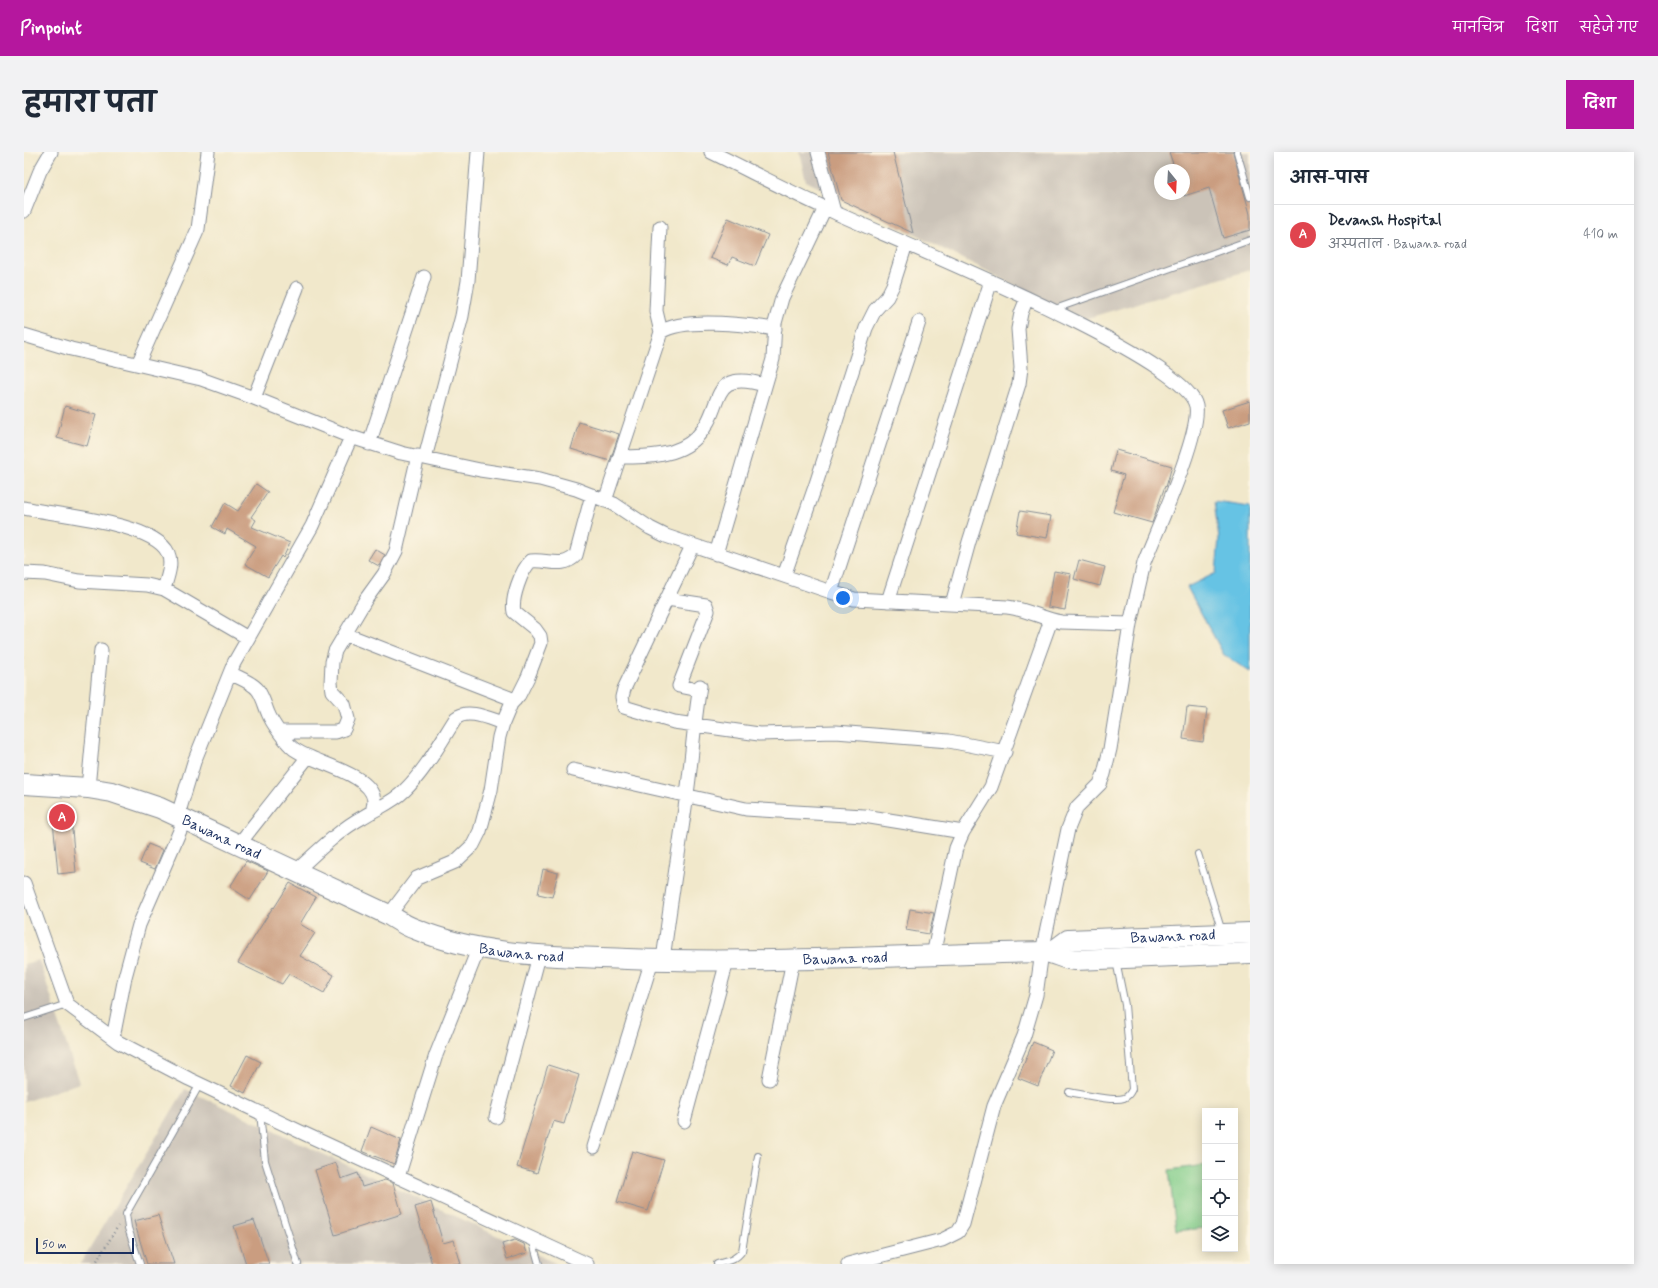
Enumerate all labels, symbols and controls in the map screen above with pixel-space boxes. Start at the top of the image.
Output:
text: Pinpoint [20,16,82,41]
text: मानचित्र [1453,19,1504,37]
text: दिशा [1526,19,1558,37]
text: सहेजे गए [1580,19,1638,37]
button: दिशा [1566,80,1634,129]
text: हमारा पता [24,86,156,123]
north arrow [1154,164,1190,200]
text: आस-पास [1290,167,1368,189]
text: Devansh Hospital [1328,211,1441,231]
text: A [1299,226,1307,243]
text: 410 m [1583,226,1618,243]
text: अस्पताल · Bawana road [1328,236,1467,253]
your location [833,588,853,608]
pin: A [49,802,75,832]
street label: Bawana road [178,811,264,865]
street label: Bawana road [1130,925,1216,949]
street label: Bawana road [477,939,564,968]
street label: Bawana road [802,948,888,970]
map controls [1202,1108,1238,1252]
button: + [1202,1108,1238,1144]
button: − [1202,1144,1238,1180]
button: locate [1202,1180,1238,1216]
button: layers [1202,1216,1238,1252]
scale bar [36,1236,134,1255]
text: 50 m [42,1238,67,1252]

